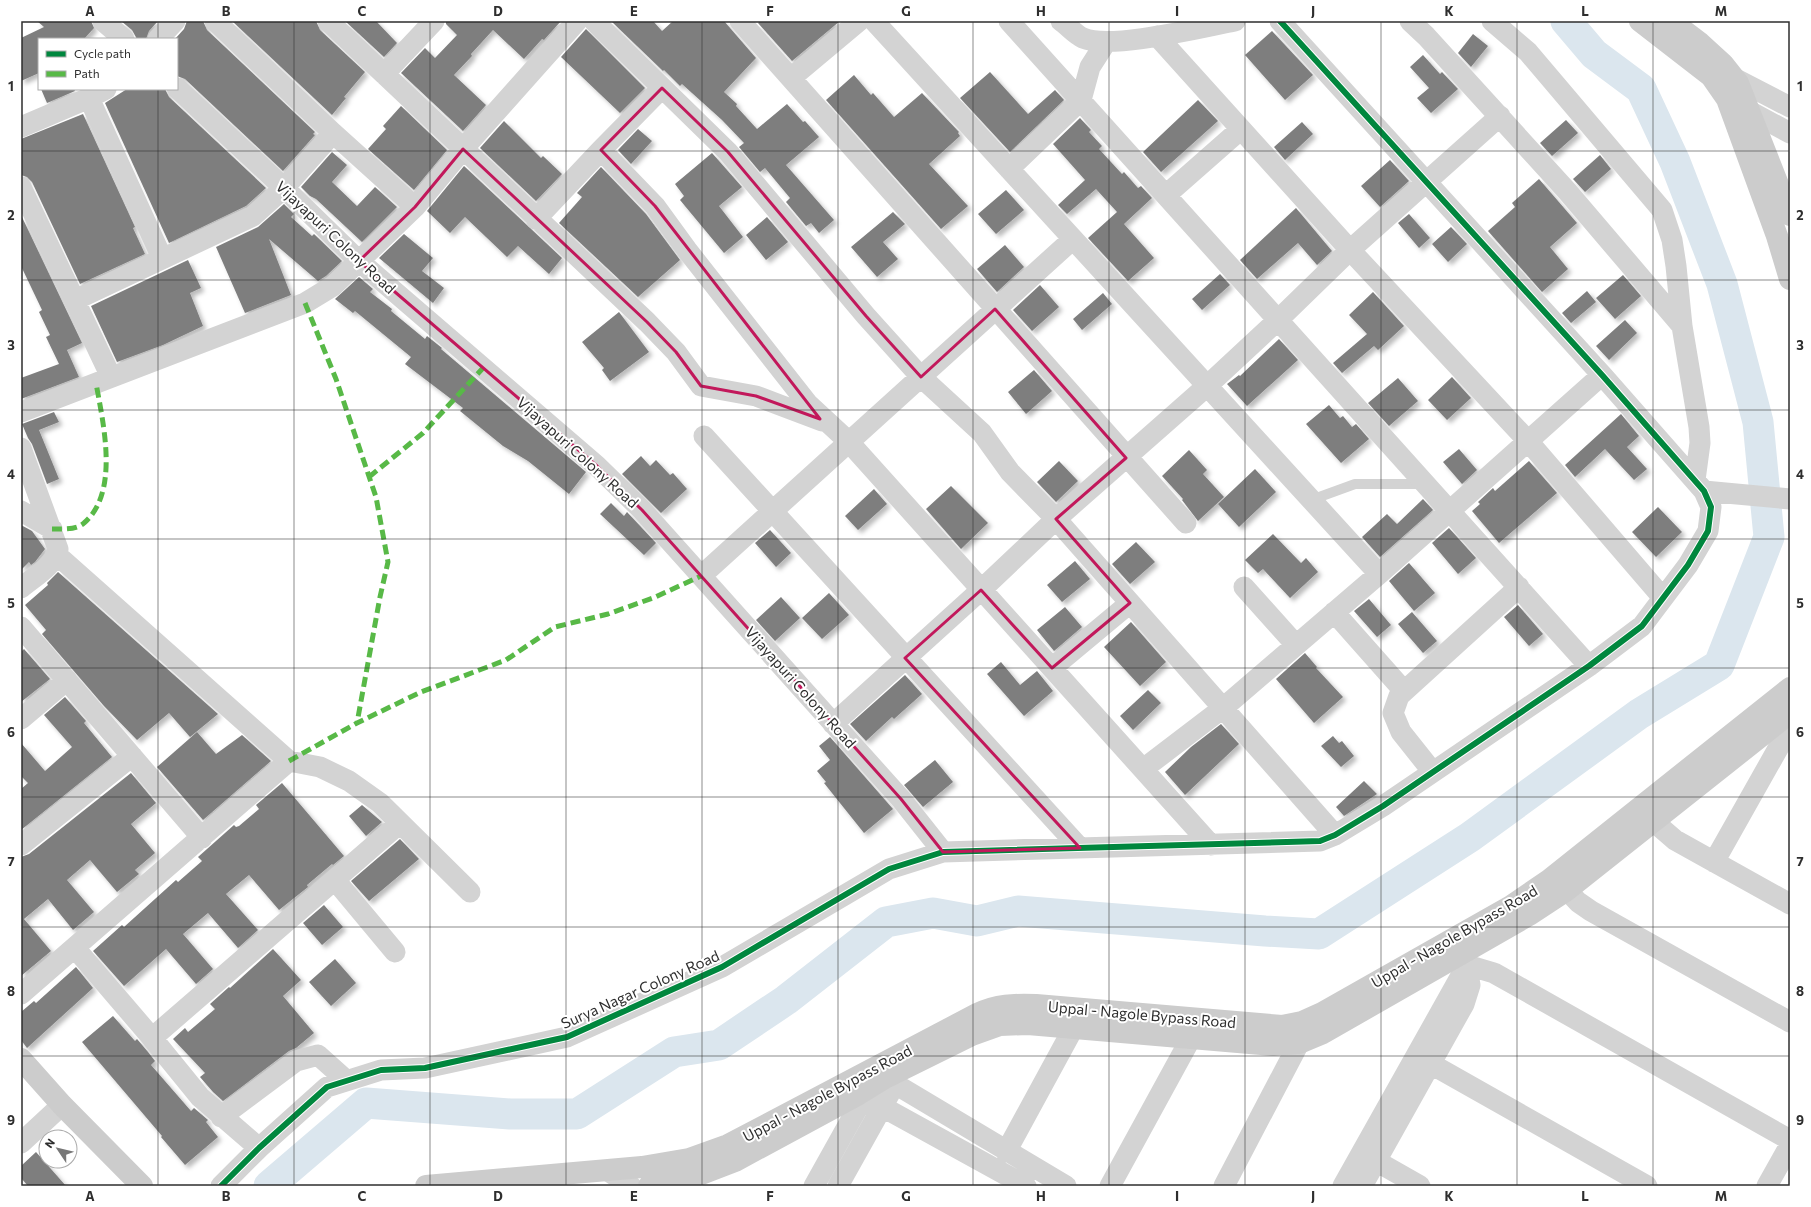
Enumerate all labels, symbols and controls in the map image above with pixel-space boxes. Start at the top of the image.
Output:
text: A [85,3,95,19]
text: B [222,3,231,19]
text: C [358,3,367,19]
text: D [493,3,503,19]
text: E [630,3,638,19]
text: F [766,3,774,19]
text: G [901,3,911,19]
text: H [1036,3,1046,19]
text: I [1175,3,1179,19]
text: J [1311,3,1315,19]
text: K [1444,3,1454,19]
text: L [1581,3,1589,19]
text: M [1715,3,1727,19]
legend [38,38,178,90]
text: Cycle path [74,46,131,60]
text: Path [74,66,100,80]
text: 1 [8,78,14,94]
text: 1 [1797,78,1803,94]
street label: Vijayapuri Colony Road [272,177,400,297]
text: 2 [7,207,15,223]
text: 2 [1796,207,1804,223]
text: 3 [7,337,15,353]
text: 3 [1796,337,1804,353]
street label: Vijayapuri Colony Road [514,393,642,511]
text: 4 [7,466,15,482]
text: 4 [1796,466,1804,482]
text: 5 [7,595,15,611]
text: 5 [1796,595,1804,611]
street label: Vijayapuri Colony Road [742,623,860,751]
text: 6 [7,724,15,740]
text: 6 [1796,724,1804,740]
text: 7 [7,853,15,869]
text: 7 [1796,853,1804,869]
street label: Uppal - Nagole Bypass Road [1368,881,1540,991]
street label: Surya Nagar Colony Road [558,946,722,1032]
text: 8 [7,983,15,999]
text: 8 [1796,983,1804,999]
street label: Uppal - Nagole Bypass Road [1047,997,1237,1031]
street label: Uppal - Nagole Bypass Road [739,1041,915,1145]
text: 9 [7,1112,15,1128]
text: 9 [1796,1112,1804,1128]
north arrow [38,1129,78,1169]
text: N [42,1136,57,1150]
text: A [85,1188,95,1204]
text: B [222,1188,231,1204]
text: C [358,1188,367,1204]
text: D [493,1188,503,1204]
text: E [630,1188,638,1204]
text: F [766,1188,774,1204]
text: G [901,1188,911,1204]
text: H [1036,1188,1046,1204]
text: I [1175,1188,1179,1204]
text: J [1311,1188,1315,1204]
text: K [1444,1188,1454,1204]
text: L [1581,1188,1589,1204]
text: M [1715,1188,1727,1204]

